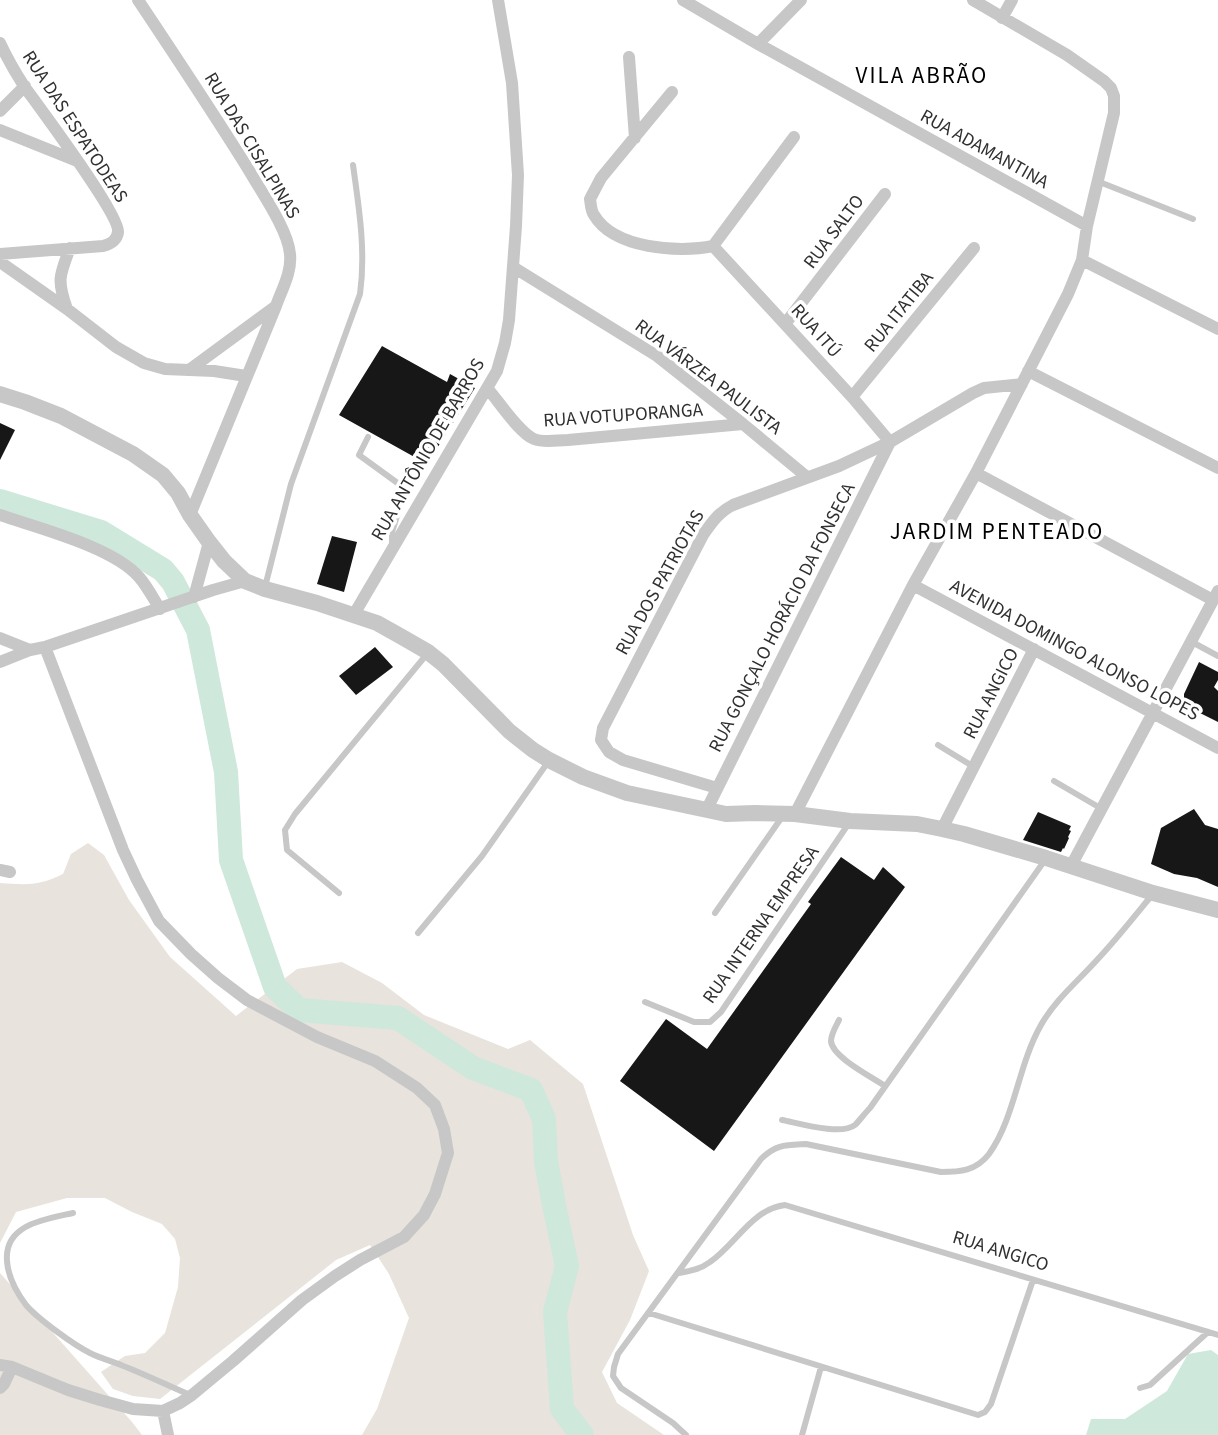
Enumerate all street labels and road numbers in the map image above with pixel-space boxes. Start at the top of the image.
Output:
street label: RUA DAS ESPATODEAS [15,45,134,208]
street label: RUA DAS CISALPINAS [197,67,306,224]
street label: RUA ADAMANTINA [915,103,1054,196]
street label: RUA SALTO [797,189,871,275]
street label: RUA ITATIBA [858,265,941,358]
street label: RUA ITÚ [784,298,847,364]
street label: RUA VÁRZEA PAULISTA [629,313,788,442]
street label: RUA ANTÔNIO DE BARROS [365,353,492,546]
street label: RUA VOTUPORANGA [542,396,704,435]
street label: RUA GONÇALO HORÁCIO DA FONSECA [702,478,863,757]
street label: RUA DOS PATRIOTAS [609,505,711,660]
street label: AVENIDA DOMINGO ALONSO LOPES [945,573,1204,728]
street label: RUA ANGICO [957,643,1026,744]
street label: RUA INTERNA EMPRESA [696,840,826,1009]
street label: RUA ANGICO [949,1224,1052,1279]

